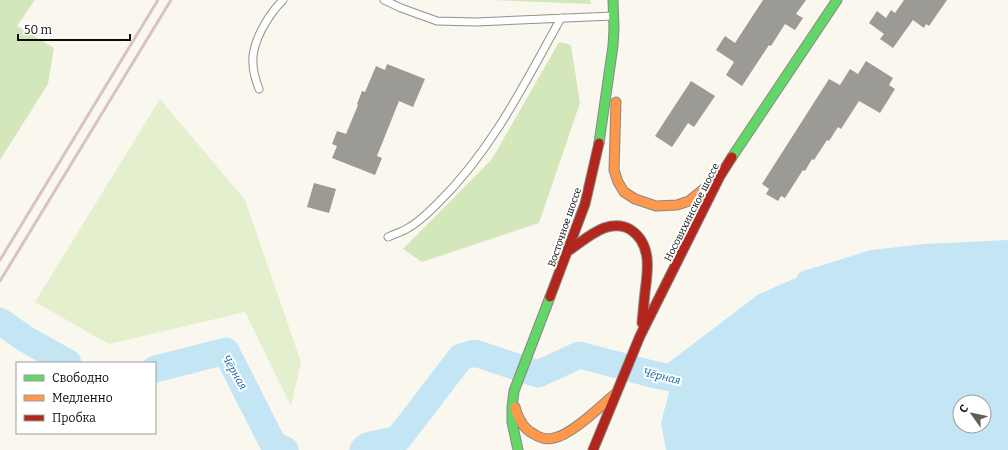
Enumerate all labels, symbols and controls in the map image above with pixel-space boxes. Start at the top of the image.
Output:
scale bar [18,16,130,42]
text: 50 m [24,23,53,37]
street label: Носовихинское шоссе [662,161,722,264]
street label: Восточное шоссе [546,186,584,269]
water label: Чёрная [219,352,250,392]
legend [16,362,156,434]
water label: Чёрная [642,366,682,387]
text: Свободно [52,371,109,385]
text: Медленно [52,391,113,405]
north arrow [952,394,992,434]
text: С [957,402,971,415]
text: Пробка [52,411,96,425]

